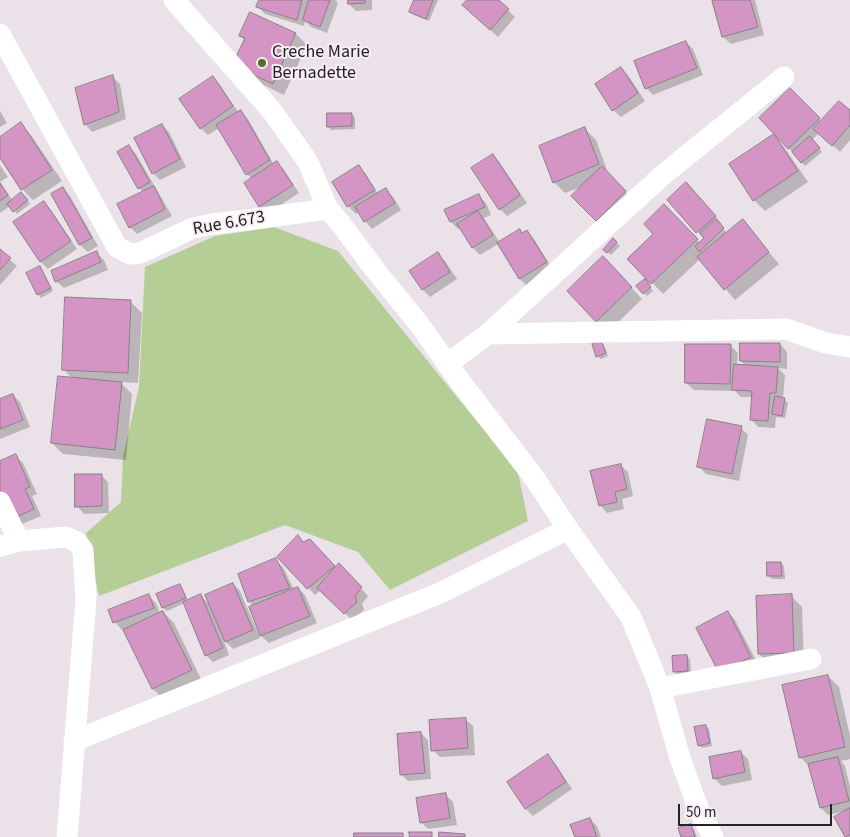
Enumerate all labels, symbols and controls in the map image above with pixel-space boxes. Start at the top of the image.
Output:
place label: Creche Marie Bernadette [272,42,370,84]
marker: Creche Marie Bernadette [256,57,268,69]
street label: Rue 6.673 [191,207,267,241]
scale bar [680,794,834,826]
text: 50 m [686,802,716,823]

